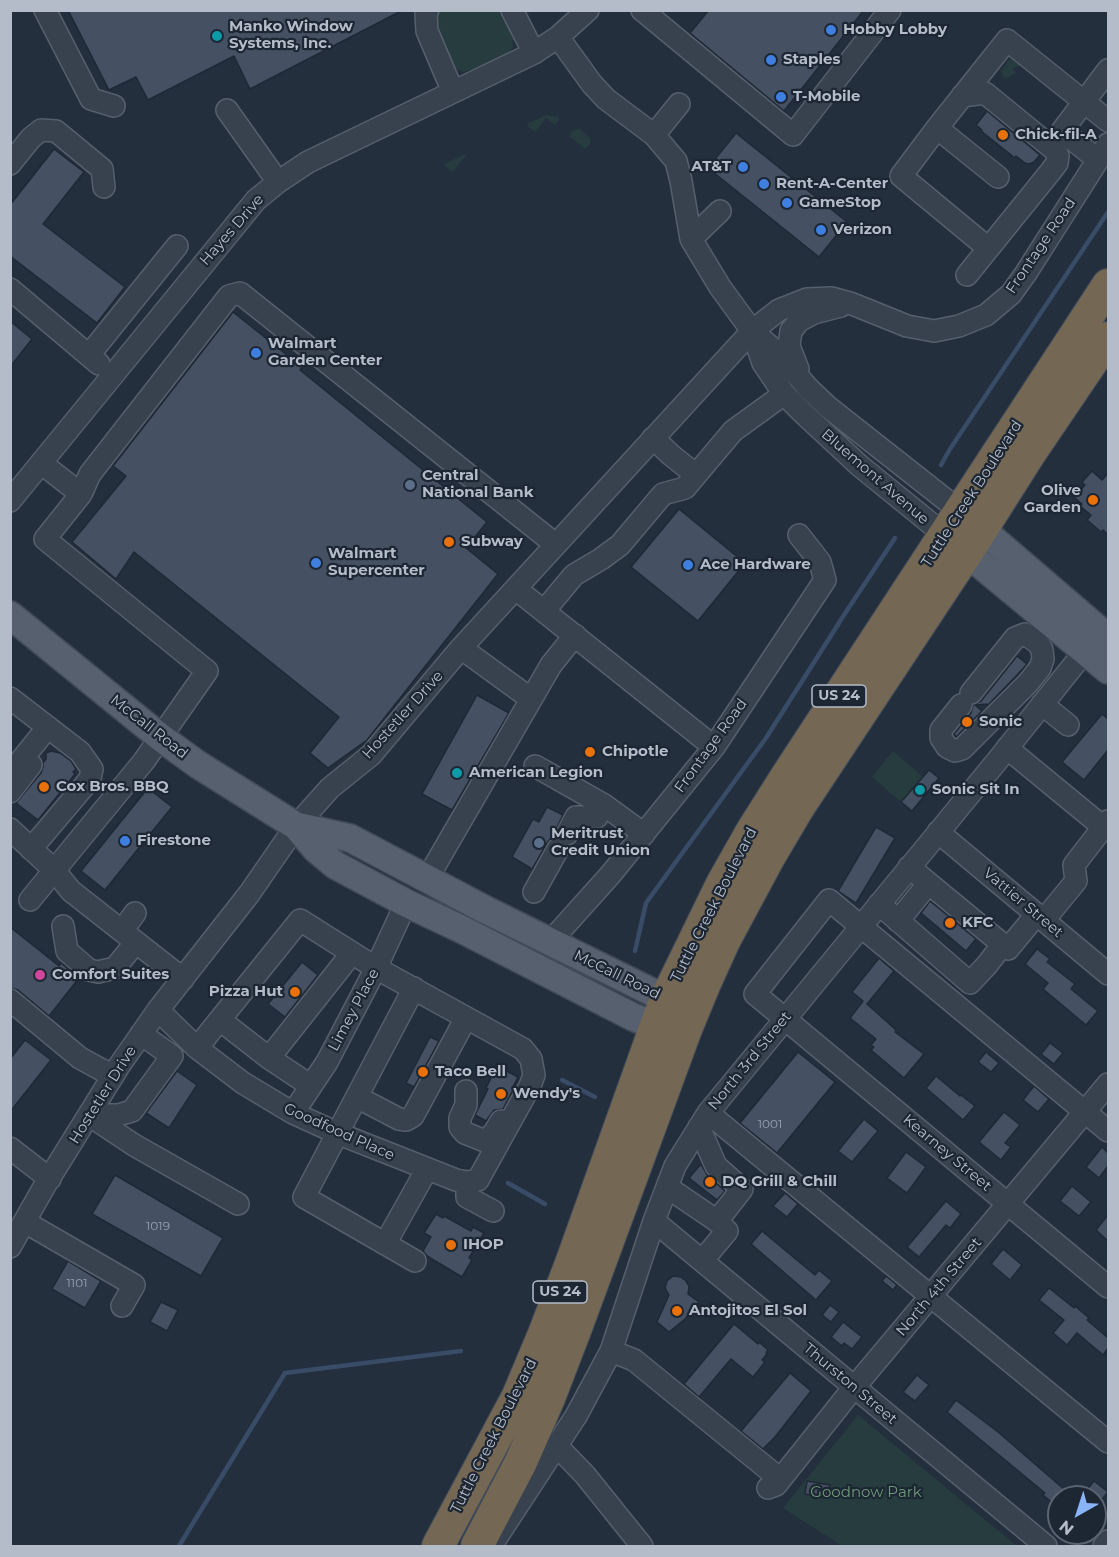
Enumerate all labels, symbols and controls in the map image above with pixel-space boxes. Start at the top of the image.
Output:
place label: Manko Window Systems, Inc. [229,18,353,53]
place label: Hobby Lobby [843,21,947,39]
marker: Hobby Lobby [824,23,838,37]
marker: Manko Window Systems, Inc. [210,29,224,43]
place label: Staples [783,51,840,69]
marker: Staples [764,53,778,67]
place label: T-Mobile [793,88,861,106]
marker: T-Mobile [774,90,788,104]
place label: Chick-fil-A [1015,126,1097,144]
marker: Chick-fil-A [996,128,1010,142]
place label: AT&T [691,158,731,176]
marker: AT&T [736,160,750,174]
place label: Rent-A-Center [776,175,888,193]
marker: Rent-A-Center [757,177,771,191]
street label: Hayes Drive [196,191,268,269]
place label: GameStop [799,194,881,212]
street label: Frontage Road [1002,195,1080,297]
marker: GameStop [780,196,794,210]
place label: Verizon [833,221,892,239]
marker: Verizon [814,223,828,237]
place label: Walmart Garden Center [268,335,382,370]
marker: Walmart Garden Center [249,346,263,360]
street label: Tuttle Creek Boulevard [918,417,1026,571]
street label: Bluemont Avenue [818,425,932,529]
place label: Central National Bank [422,467,534,502]
marker: Central National Bank [403,478,417,492]
place label: Olive Garden [1024,482,1081,517]
marker: Olive Garden [1086,493,1100,507]
place label: Subway [461,533,523,551]
marker: Subway [442,535,456,549]
place label: Walmart Supercenter [328,545,425,580]
marker: Walmart Supercenter [309,556,323,570]
place label: Ace Hardware [700,556,811,574]
marker: Ace Hardware [681,558,695,572]
street label: Hostetler Drive [359,667,447,763]
road number: US 24 [812,685,866,707]
street label: McCall Road [107,691,191,763]
street label: Frontage Road [671,695,751,797]
place label: Sonic [979,713,1022,731]
marker: Sonic [960,715,974,729]
place label: Chipotle [602,743,668,761]
marker: Chipotle [583,745,597,759]
place label: American Legion [469,764,603,782]
marker: American Legion [450,766,464,780]
place label: Cox Bros. BBQ [56,778,169,796]
marker: Cox Bros. BBQ [37,780,51,794]
place label: Sonic Sit In [932,781,1020,799]
marker: Sonic Sit In [913,783,927,797]
place label: Meritrust Credit Union [551,825,650,860]
street label: Tuttle Creek Boulevard [667,825,761,985]
place label: Firestone [137,832,211,850]
marker: Firestone [118,834,132,848]
marker: Meritrust Credit Union [532,836,546,850]
street label: Vattier Street [979,864,1067,942]
place label: KFC [962,914,993,932]
marker: KFC [943,916,957,930]
street label: McCall Road [571,946,663,1004]
place label: Comfort Suites [52,966,169,984]
street label: Limey Place [325,966,383,1054]
marker: Comfort Suites [33,968,47,982]
place label: Pizza Hut [209,983,283,1001]
marker: Pizza Hut [288,985,302,999]
street label: North 3rd Street [705,1008,795,1114]
street label: Hostetler Drive [66,1043,140,1147]
place label: Taco Bell [435,1063,506,1081]
marker: Taco Bell [416,1065,430,1079]
place label: Wendy's [513,1085,580,1103]
marker: Wendy's [494,1087,508,1101]
street label: Goodfood Place [281,1099,397,1165]
street label: Kearney Street [899,1111,995,1195]
house number: 1001 [758,1117,782,1131]
place label: DQ Grill & Chill [722,1173,837,1191]
marker: DQ Grill & Chill [703,1175,717,1189]
house number: 1019 [146,1219,170,1233]
street label: North 4th Street [892,1234,986,1340]
place label: IHOP [463,1236,504,1254]
marker: IHOP [444,1238,458,1252]
house number: 1101 [67,1276,87,1290]
road number: US 24 [533,1281,587,1303]
place label: Antojitos El Sol [689,1302,807,1320]
marker: Antojitos El Sol [670,1304,684,1318]
street label: Thurston Street [799,1340,901,1428]
street label: Tuttle Creek Boulevard [447,1356,541,1516]
park label: Goodnow Park [810,1484,922,1502]
north arrow [1047,1485,1107,1545]
text: N [1056,1516,1078,1539]

